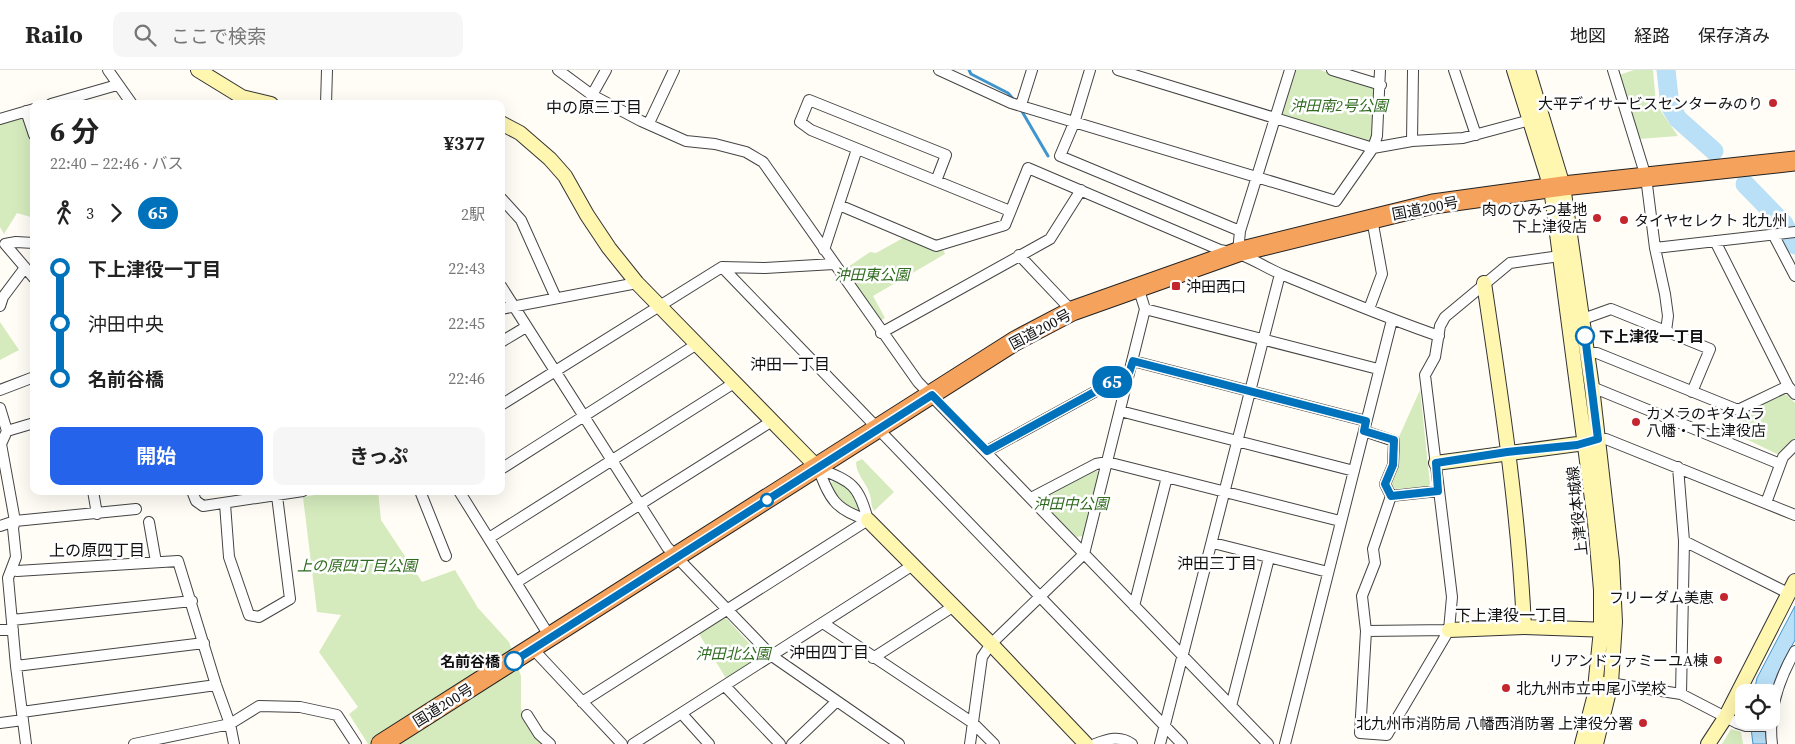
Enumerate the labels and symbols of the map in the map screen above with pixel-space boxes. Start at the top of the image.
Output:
place label: 大平デイサービスセンターみのり [1538,93,1763,114]
park label: 沖田南2号公園 [1290,95,1390,116]
district label: 中の原三丁目 [546,96,642,118]
marker: 大平デイサービスセンターみのり [1767,97,1779,109]
street label: 国道200号 [1390,191,1460,225]
place label: 肉のひみつ基地 下上津役店 [1482,199,1587,237]
place label: タイヤセレクト 北九州 [1634,210,1787,231]
marker: 肉のひみつ基地 下上津役店 [1591,212,1603,224]
marker: タイヤセレクト 北九州 [1618,214,1630,226]
park label: 沖田東公園 [834,264,911,285]
place label: 沖田西口 [1186,276,1246,297]
marker: 沖田西口 [1170,280,1182,292]
street label: 国道200号 [1005,304,1075,354]
marker: 下上津役一丁目 [1575,326,1595,346]
place label: 下上津役一丁目 [1599,326,1704,347]
district label: 沖田一丁目 [750,353,830,375]
line badge: 65 [1090,366,1134,398]
place label: カメラのキタムラ 八幡・下上津役店 [1646,403,1766,441]
marker: カメラのキタムラ 八幡・下上津役店 [1630,416,1642,428]
street label: 上津役本城線 [1562,465,1592,557]
unlabelled marker [760,493,774,507]
park label: 沖田中公園 [1033,493,1110,514]
district label: 上の原四丁目 [49,539,145,561]
district label: 沖田三丁目 [1177,552,1257,574]
park label: 上の原四丁目公園 [297,555,419,576]
place label: フリーダム美恵 [1609,587,1714,608]
marker: フリーダム美恵 [1718,591,1730,603]
district label: 下上津役一丁目 [1455,604,1567,626]
district label: 沖田四丁目 [789,641,869,663]
park label: 沖田北公園 [695,643,772,664]
place label: リアンドファミーユA棟 [1549,650,1708,671]
place label: 名前谷橋 [440,651,501,672]
marker: 名前谷橋 [504,651,524,671]
marker: リアンドファミーユA棟 [1712,654,1724,666]
street label: 国道200号 [409,678,477,732]
place label: 北九州市立中尾小学校 [1516,678,1666,699]
marker: 北九州市立中尾小学校 [1500,682,1512,694]
place label: 北九州市消防局 八幡西消防署 上津役分署 [1356,713,1633,734]
marker: 北九州市消防局 八幡西消防署 上津役分署 [1637,717,1649,729]

